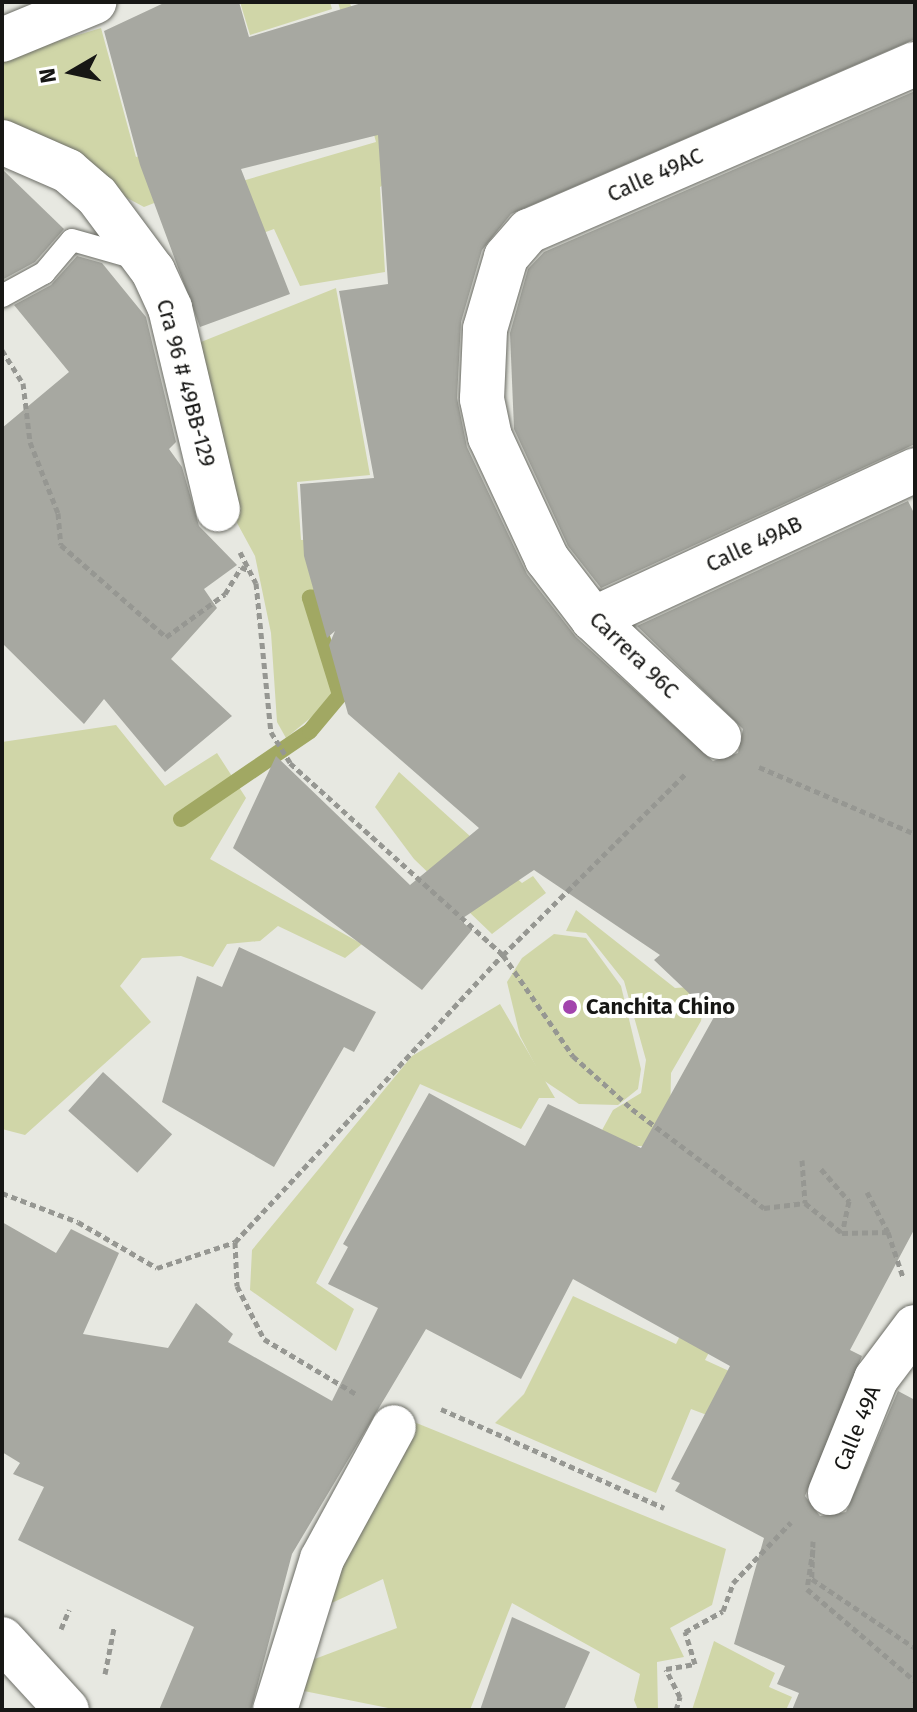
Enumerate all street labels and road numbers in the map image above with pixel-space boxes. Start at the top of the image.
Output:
street label: Calle 49AC [603,142,707,208]
street label: Cra 96 # 49BB-129 [151,296,221,470]
street label: Calle 49AB [702,510,806,578]
street label: Carrera 96C [584,606,684,704]
street label: Calle 49A [828,1381,886,1475]

